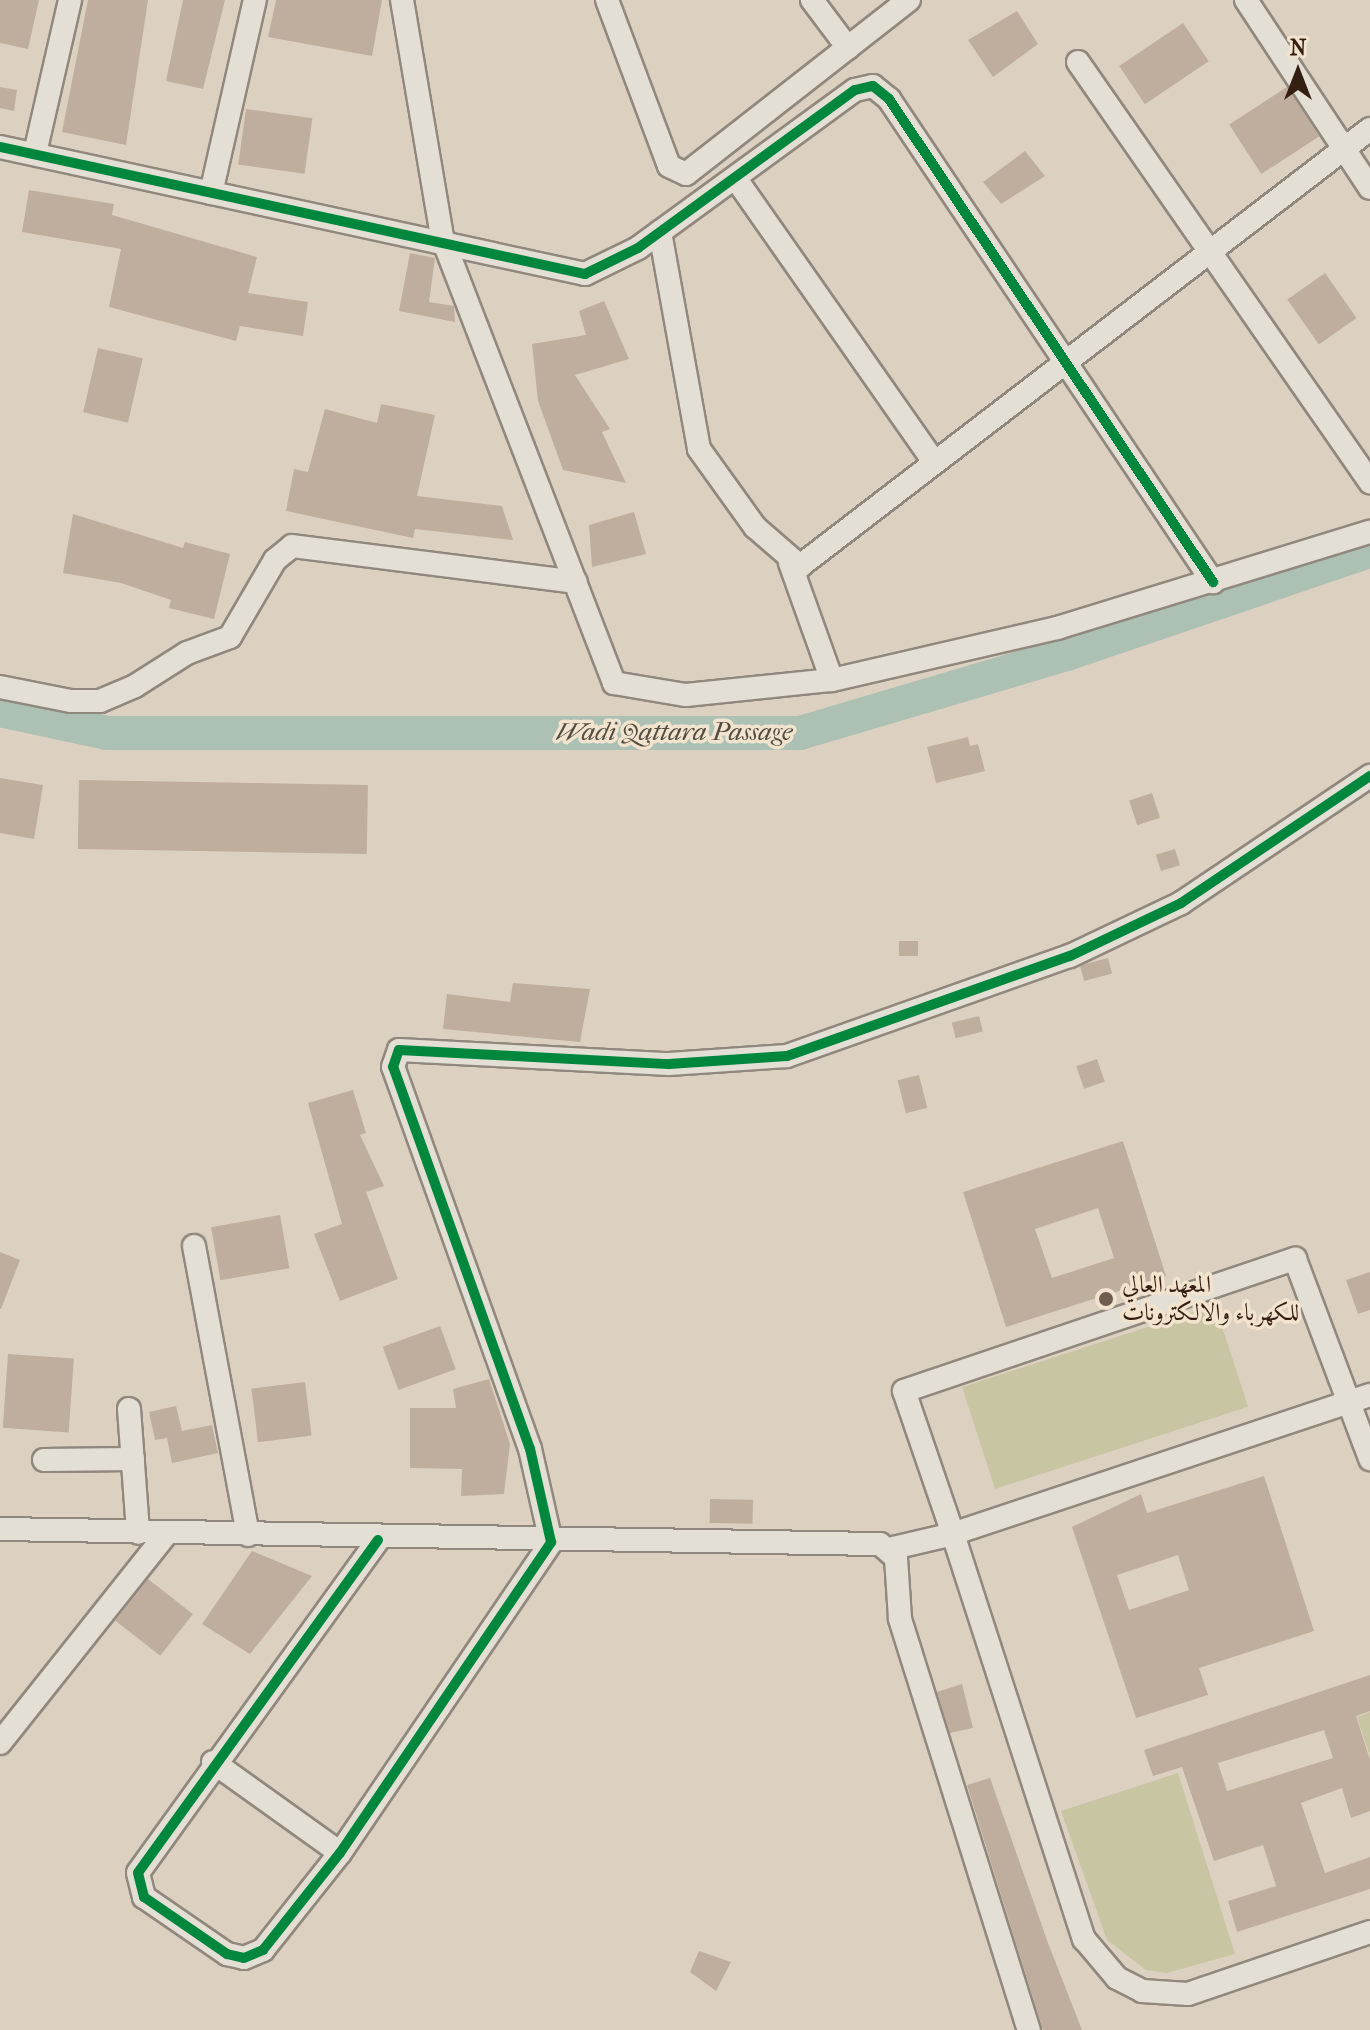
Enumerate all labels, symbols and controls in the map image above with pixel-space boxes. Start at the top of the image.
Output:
north arrow [1258,32,1338,112]
text: N [1290,35,1306,61]
water label: Wadi Qattara Passage [556,716,792,748]
place label: المعهد العالي للكهرباء والالكترونات [1122,1271,1299,1327]
marker: المعهد العالي للكهرباء والالكترونات [1097,1290,1115,1308]

